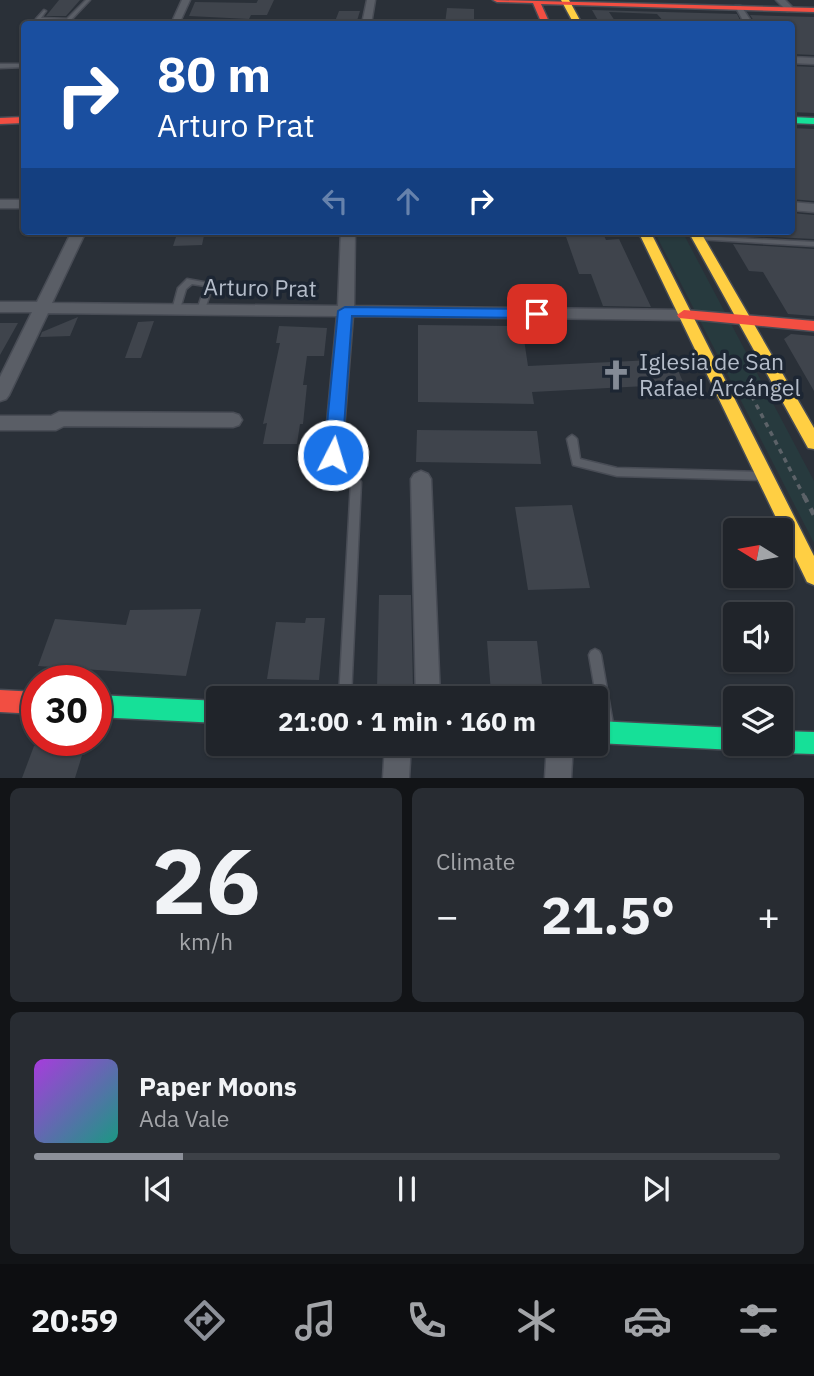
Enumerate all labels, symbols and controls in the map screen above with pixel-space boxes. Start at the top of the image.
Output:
text: 80 m [157,42,271,105]
icon: right [42,49,133,140]
text: Arturo Prat [157,104,315,146]
icon: left [316,182,354,220]
icon: ahead [389,182,427,220]
icon: right [462,182,500,220]
street label: Arturo Prat [203,271,317,303]
pin [507,284,567,344]
icon: arrive [518,295,556,333]
place label: Iglesia de San Rafael Arcángel [639,346,801,402]
church icon: Iglesia de San Rafael Arcángel [599,358,633,392]
position arrow [296,418,370,492]
north arrow [723,518,793,588]
map controls [723,518,793,756]
button: sound [723,602,793,672]
speed limit sign: 30 [21,665,112,756]
button: layers [723,686,793,756]
text: 21:00 · 1 min · 160 m [278,704,536,738]
text: 26 [151,821,261,939]
text: Climate [436,846,515,876]
text: 21.5° [541,881,675,948]
text: − [436,891,459,940]
text: + [757,891,780,940]
text: km/h [179,926,233,956]
text: Paper Moons [139,1069,297,1103]
text: Ada Vale [139,1103,229,1133]
icon: previous [139,1170,177,1208]
icon: pause [388,1170,426,1208]
icon: next [637,1170,675,1208]
icon: directions [180,1296,229,1345]
icon: music [291,1296,340,1345]
icon: phone [402,1296,451,1345]
icon: climate [512,1296,561,1345]
icon: car [623,1296,672,1345]
icon: filters [734,1296,783,1345]
text: 20:59 [31,1299,118,1341]

